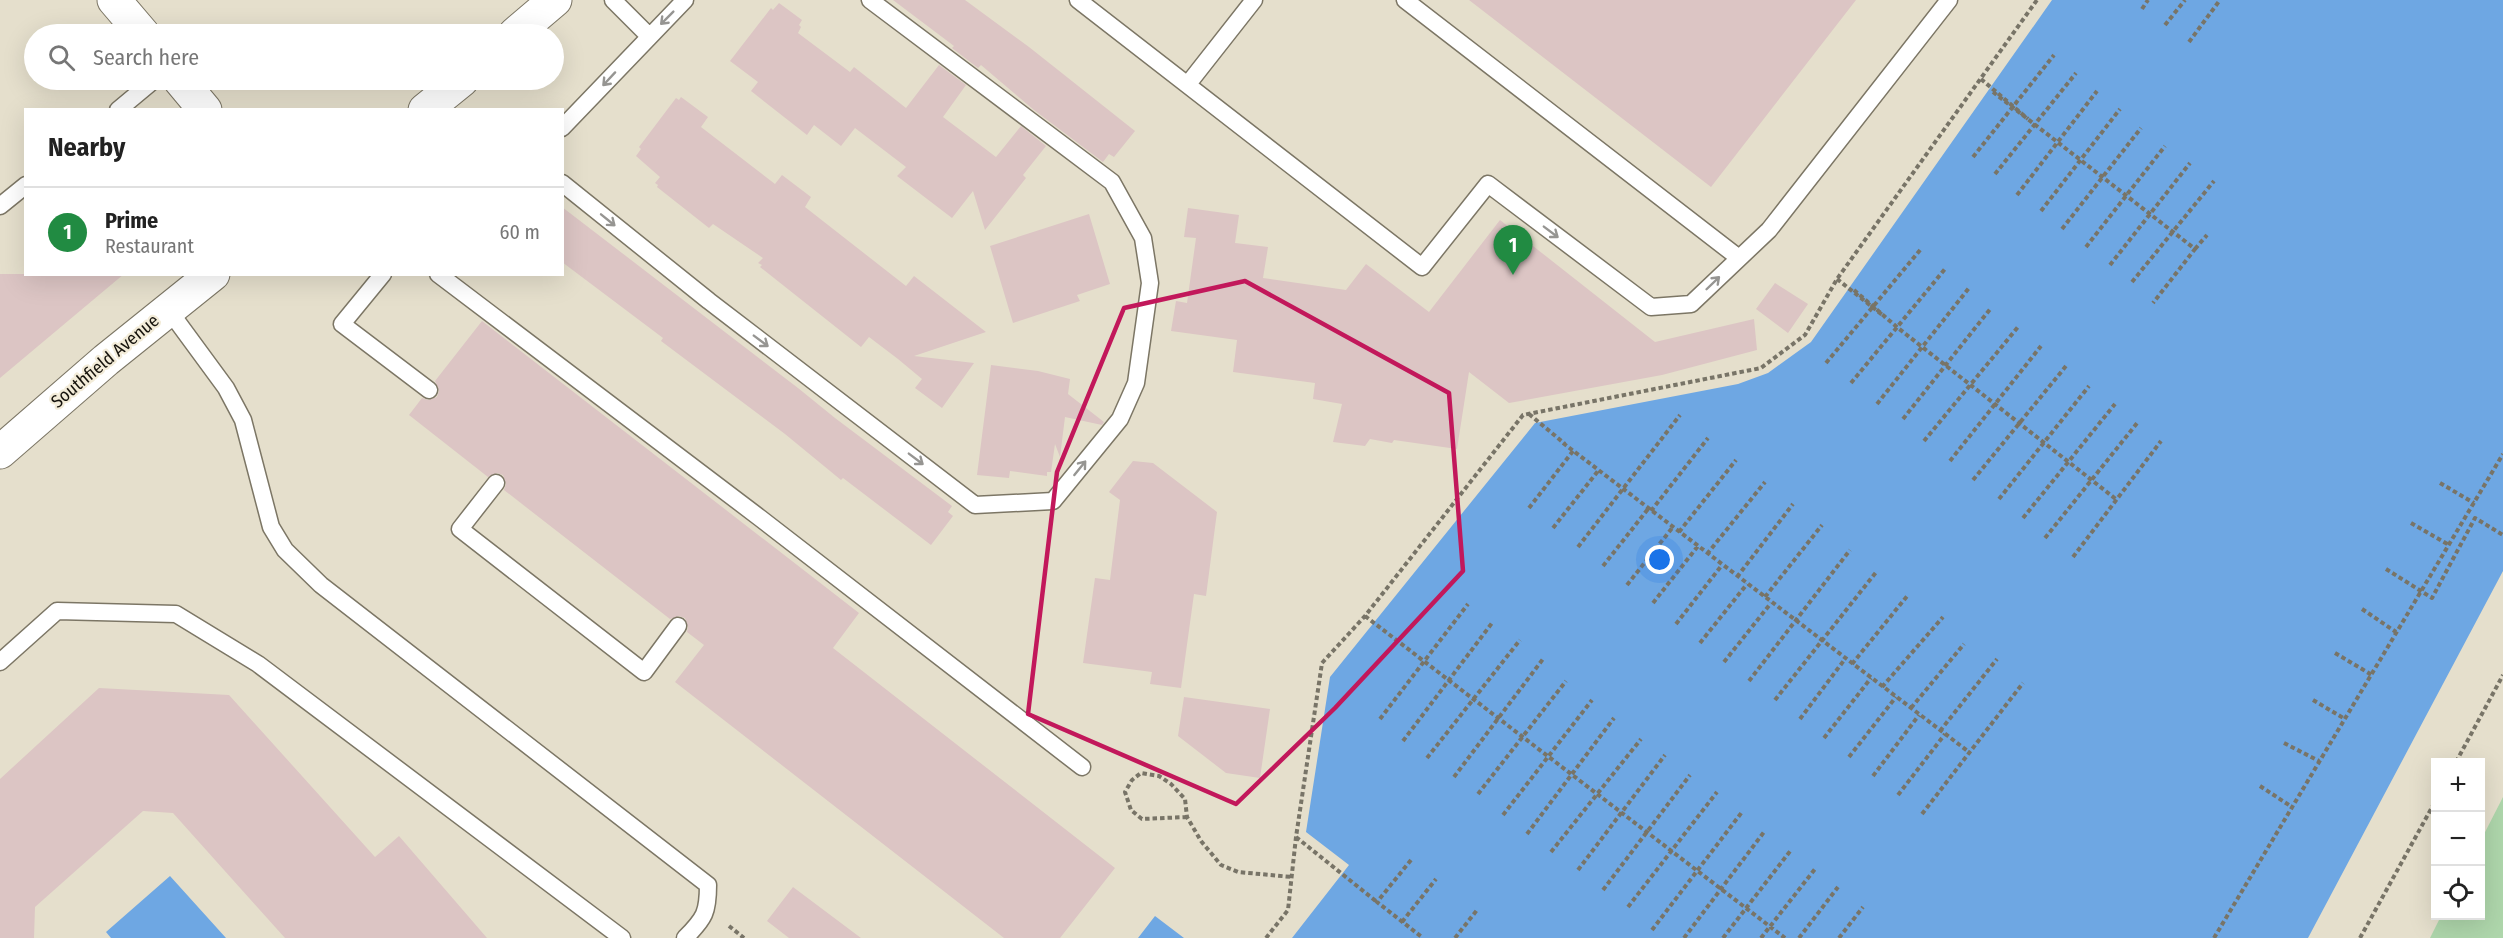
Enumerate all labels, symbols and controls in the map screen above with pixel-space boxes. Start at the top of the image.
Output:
one-way arrow [660,10,675,25]
search box [24,24,564,90]
icon: search [45,41,78,74]
text: Search here [93,44,199,71]
one-way arrow [602,71,616,86]
text: Nearby [48,132,125,163]
text: Prime [105,207,158,234]
one-way arrow [600,213,616,226]
text: 1 [63,220,72,244]
text: 60 m [500,220,540,244]
one-way arrow [1543,225,1559,238]
pin: 1 [1494,226,1532,275]
text: Restaurant [105,234,194,258]
one-way arrow [1705,276,1720,291]
street label: Southfield Avenue [47,309,164,413]
one-way arrow [753,334,769,347]
one-way arrow [907,453,923,466]
one-way arrow [1073,460,1086,476]
your location [1645,545,1674,574]
map controls [2431,758,2485,920]
button: + [2431,758,2485,812]
button: − [2431,812,2485,866]
button: locate [2431,866,2485,920]

